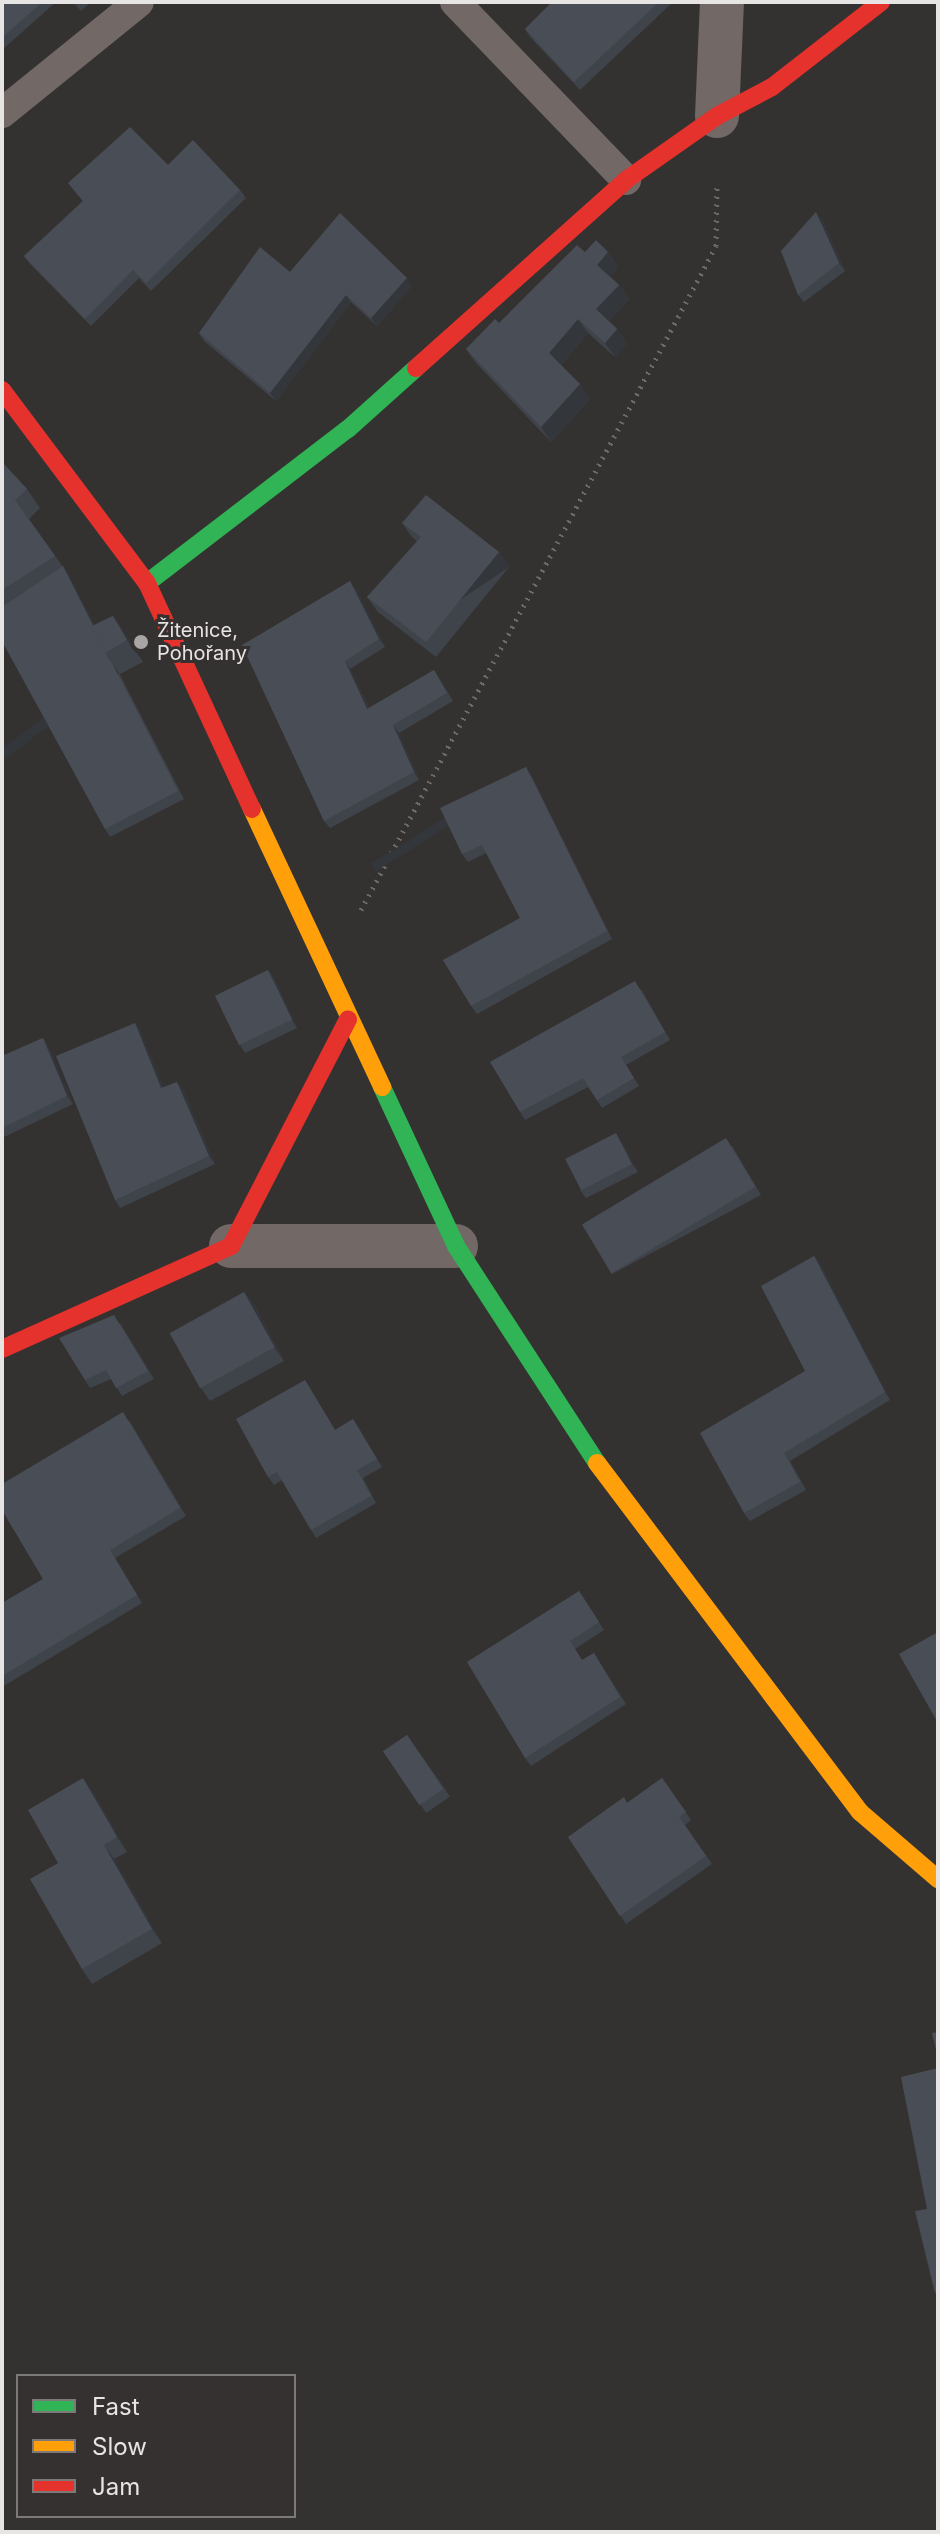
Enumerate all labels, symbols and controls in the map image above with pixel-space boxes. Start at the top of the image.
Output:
place label: Žitenice, Pohořany [157,618,247,665]
marker: Žitenice, Pohořany [132,633,150,651]
legend [16,2374,296,2518]
text: Fast [92,2392,140,2421]
text: Slow [92,2432,147,2461]
text: Jam [92,2472,140,2501]

